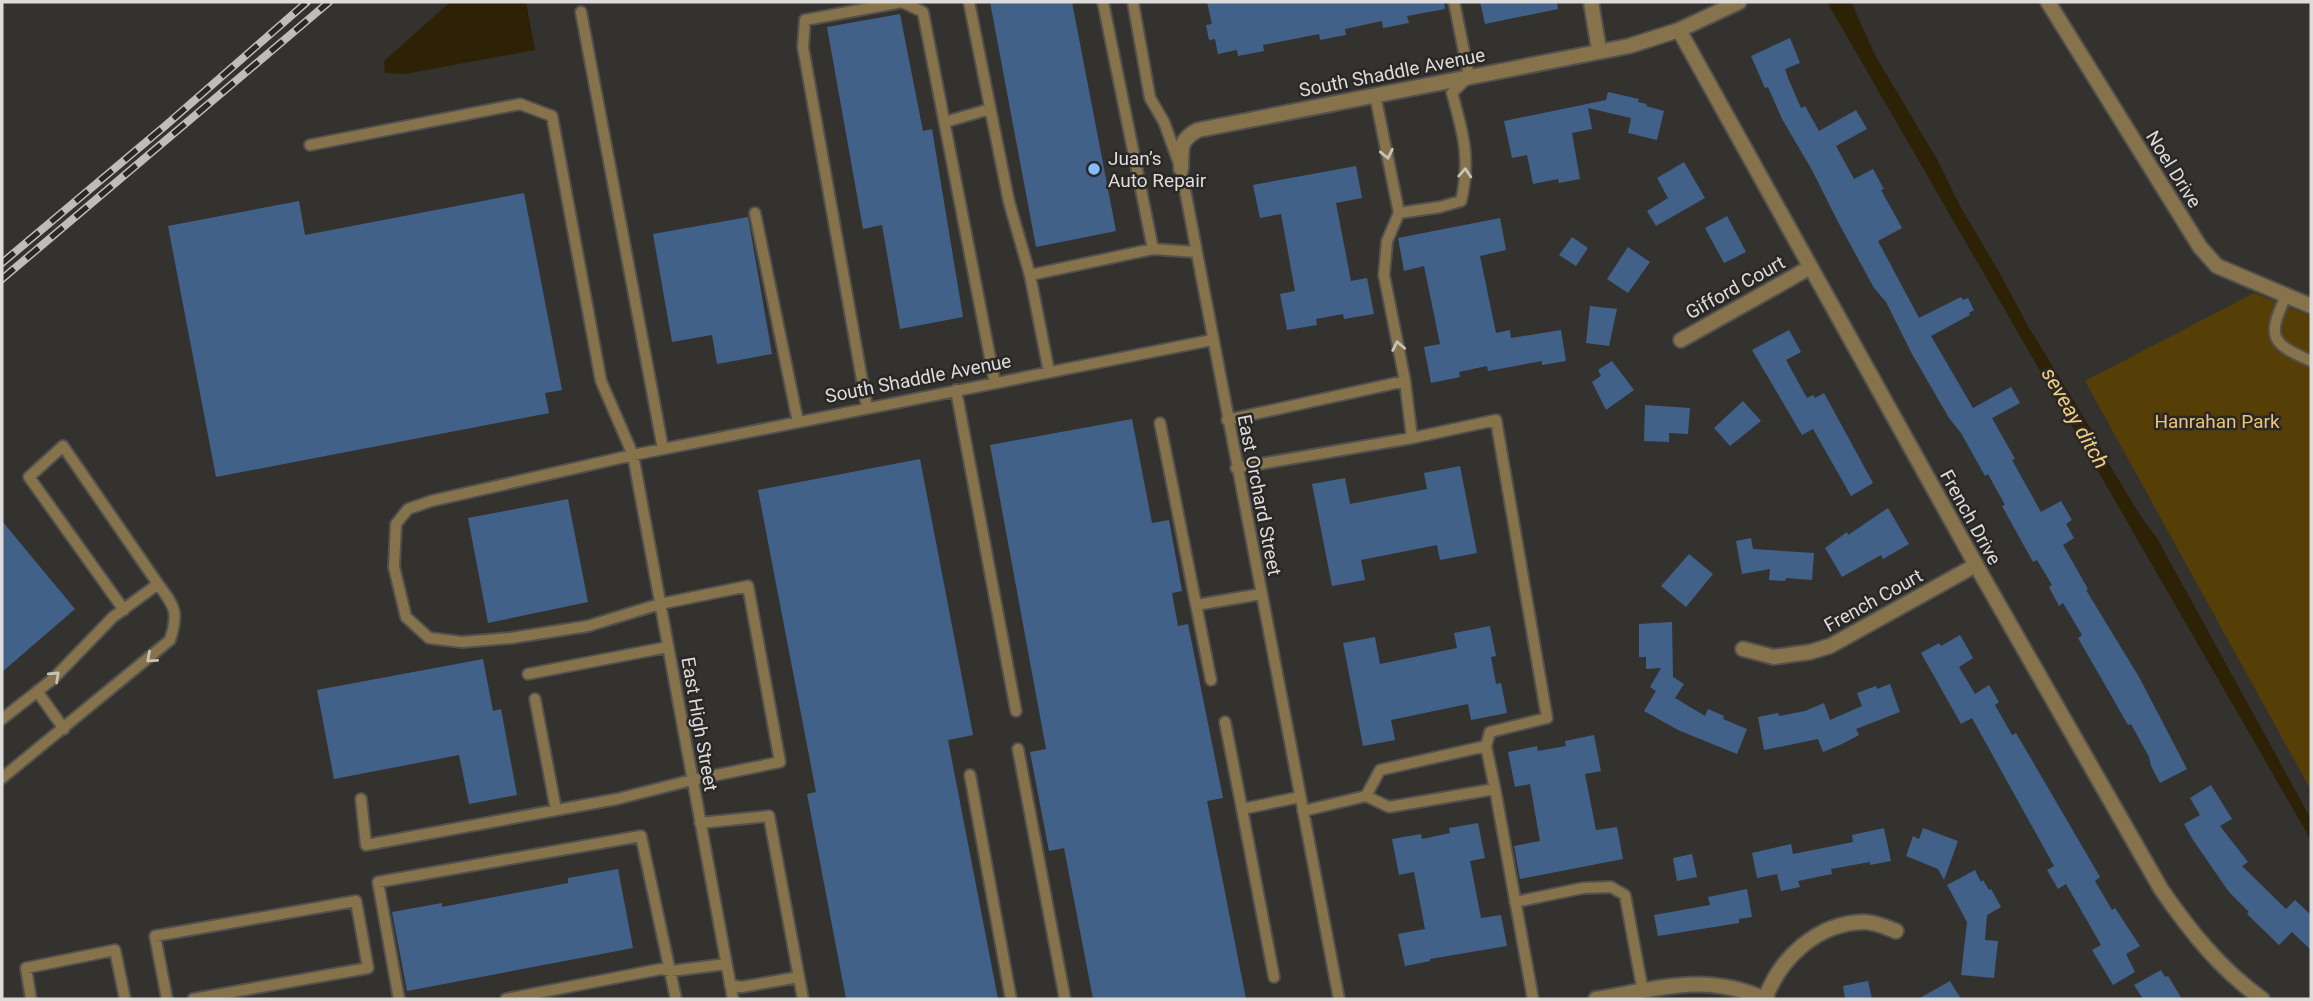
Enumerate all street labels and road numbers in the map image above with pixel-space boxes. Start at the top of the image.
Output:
street label: South Shaddle Avenue [1297,43,1487,102]
street label: Noel Drive [2141,126,2206,212]
street label: Gifford Court [1682,251,1789,324]
street label: South Shaddle Avenue [823,349,1013,408]
street label: East Orchard Street [1233,413,1286,578]
street label: French Drive [1935,466,2006,569]
street label: French Court [1820,564,1926,637]
street label: East High Street [676,655,723,793]

